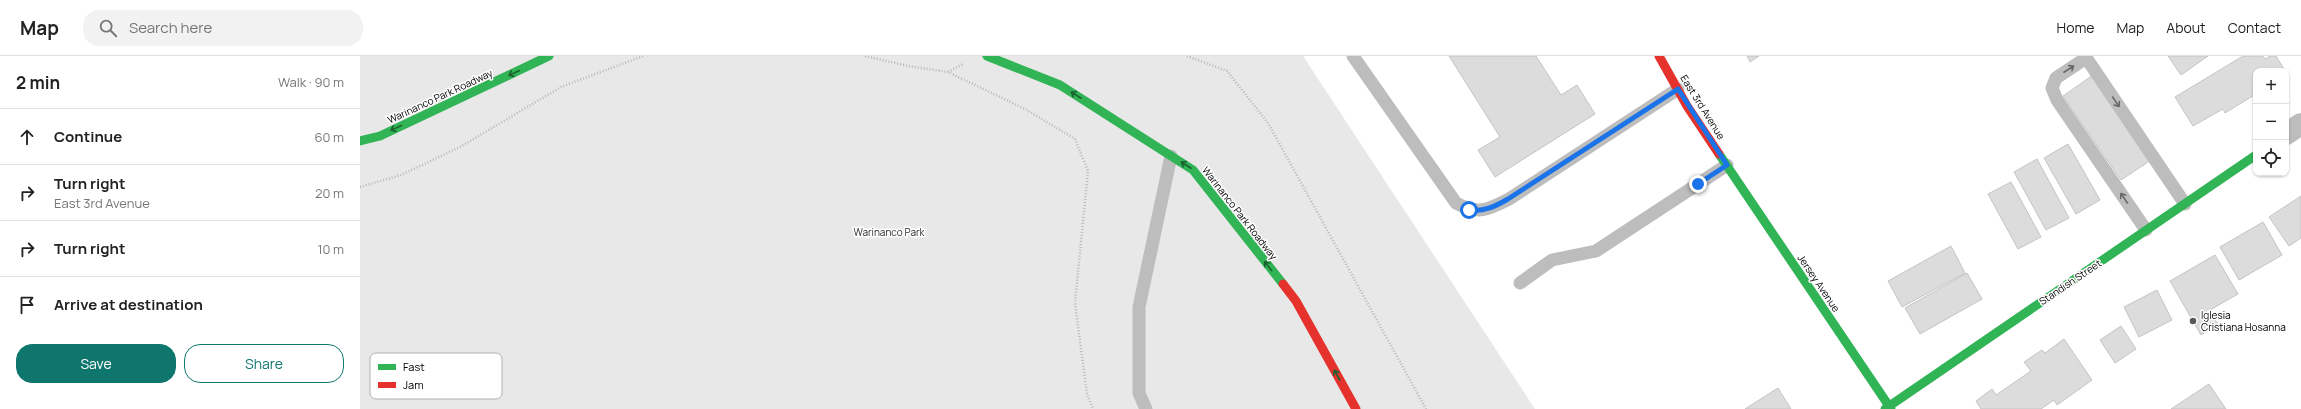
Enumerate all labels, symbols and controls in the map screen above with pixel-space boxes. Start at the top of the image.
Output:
search box [83,10,363,46]
text: Map [20,15,59,41]
icon: search [97,17,119,39]
text: Search here [129,17,212,38]
text: Home [2057,18,2094,37]
text: Map [2116,18,2144,37]
text: About [2166,18,2206,37]
text: Contact [2228,18,2281,37]
street label: Warinanco Park Roadway [385,65,496,127]
one-way arrow [2063,65,2074,73]
map controls [2253,68,2289,176]
button: + [2253,68,2289,104]
one-way arrow [508,70,520,77]
text: 2 min [16,71,60,94]
street label: East 3rd Avenue [1678,72,1729,142]
text: Walk · 90 m [278,73,344,91]
one-way arrow [1070,91,1082,99]
one-way arrow [2112,96,2120,107]
button: − [2253,104,2289,140]
one-way arrow [391,125,403,132]
icon: ahead [16,126,38,148]
text: Continue [54,126,122,147]
text: 60 m [314,128,344,146]
button: locate [2253,140,2289,176]
one-way arrow [1180,161,1191,170]
street label: Warinanco Park Roadway [1199,164,1281,263]
text: Turn right [54,173,125,194]
route end [1689,175,1707,193]
icon: right [16,182,38,204]
text: 20 m [315,184,344,202]
one-way arrow [2120,193,2128,204]
text: East 3rd Avenue [54,194,150,212]
route start [1460,201,1478,219]
park label: Warinanco Park [853,225,926,239]
icon: right [16,238,38,260]
text: Turn right [54,238,125,259]
text: 10 m [317,240,344,258]
street label: Jersey Avenue [1795,252,1843,315]
street label: Standish Street [2036,256,2104,308]
one-way arrow [1263,260,1272,271]
icon: arrive [16,294,38,316]
text: Arrive at destination [54,294,203,315]
place label: Iglesia Cristiana Hosanna [2201,308,2286,334]
marker: Iglesia Cristiana Hosanna [2188,316,2198,326]
button: Save [16,344,176,383]
button: Share [184,344,344,383]
legend [370,353,502,399]
text: Fast [403,359,425,374]
one-way arrow [1333,369,1341,381]
text: Jam [403,377,424,392]

